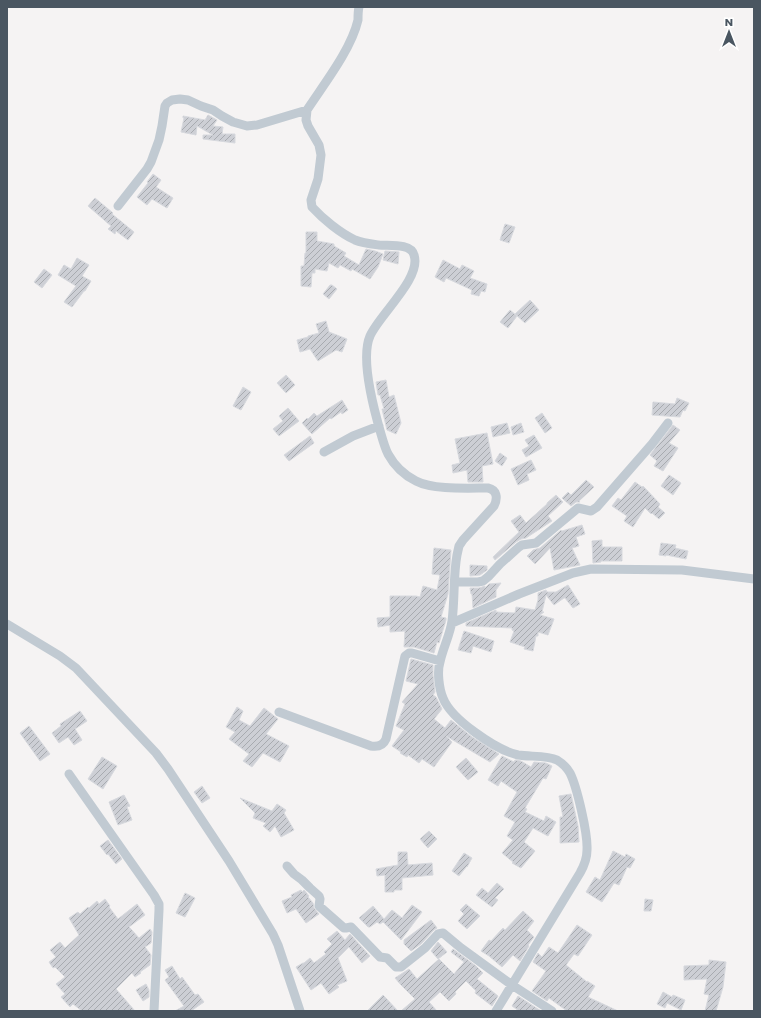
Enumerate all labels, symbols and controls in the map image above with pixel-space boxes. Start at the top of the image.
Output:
north arrow [709,12,749,52]
text: N [725,14,733,30]

